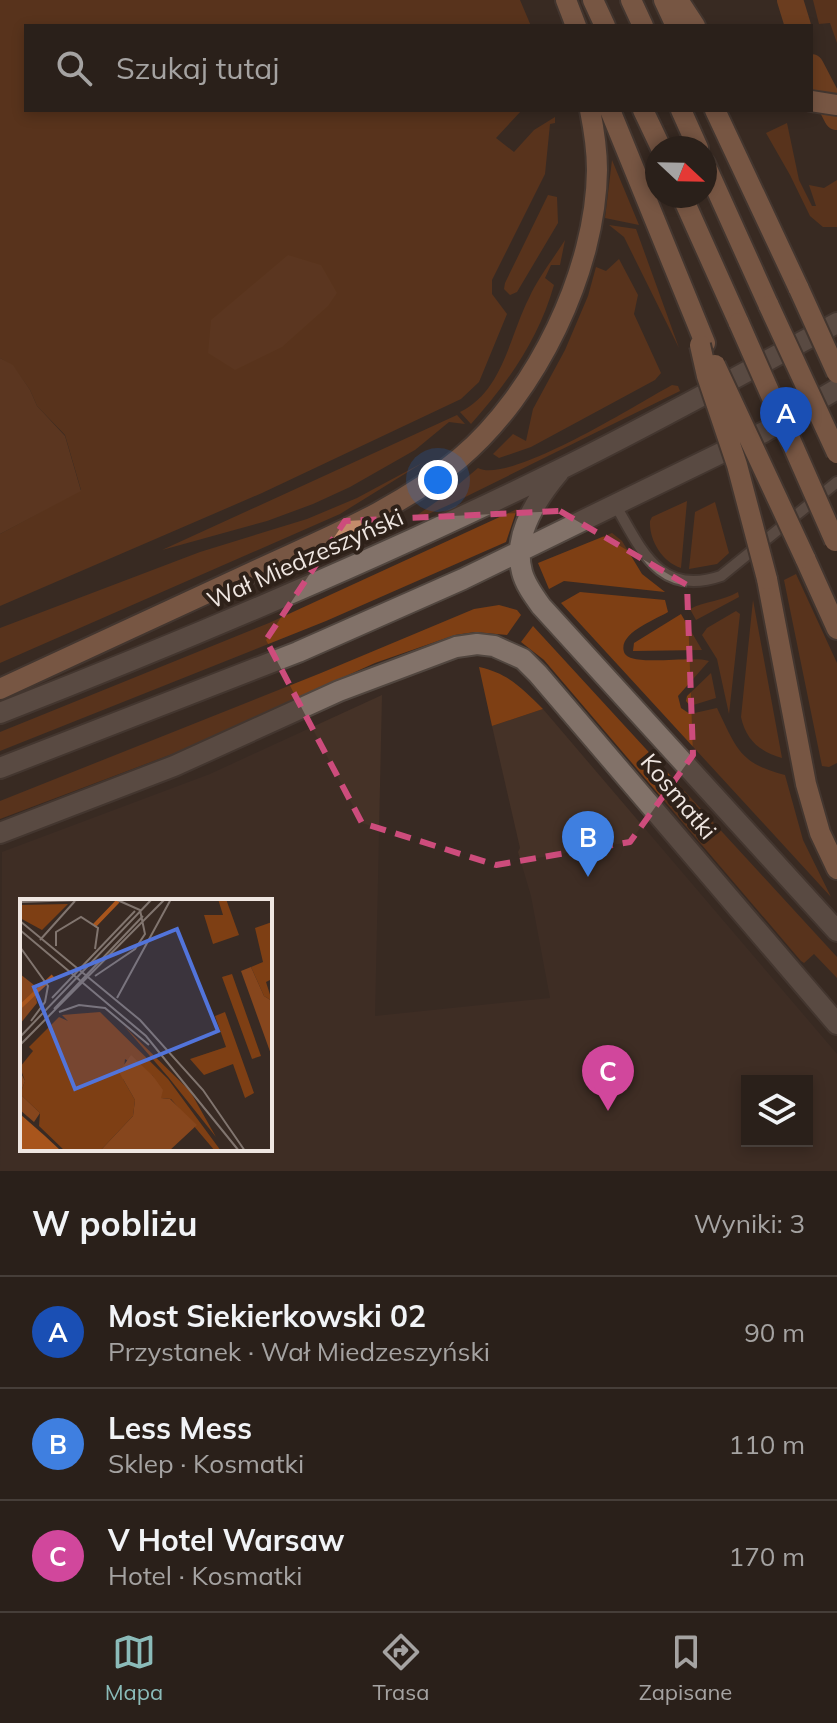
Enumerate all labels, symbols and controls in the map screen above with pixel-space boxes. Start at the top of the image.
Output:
search box [24,24,813,112]
icon: search [52,46,96,90]
text: Szukaj tutaj [116,49,279,87]
north arrow [645,136,717,208]
pin: A [760,387,812,453]
your location [418,460,458,500]
street label: Wał Miedzeszyński [202,501,408,615]
street label: Kosmatki [635,747,723,845]
pin: B [562,811,614,877]
inset map [20,899,272,1151]
pin: C [582,1045,634,1111]
map controls [741,1075,813,1147]
button: layers [741,1075,813,1147]
text: W pobliżu [32,1202,198,1245]
text: Wyniki: 3 [694,1207,805,1240]
text: Most Siekierkowski 02 [108,1297,426,1335]
text: A [48,1316,68,1349]
text: 90 m [744,1316,805,1349]
text: Przystanek · Wał Miedzeszyński [108,1335,490,1368]
text: Less Mess [108,1409,252,1447]
text: B [49,1428,67,1461]
text: 110 m [729,1428,805,1461]
text: Sklep · Kosmatki [108,1447,304,1480]
text: V Hotel Warsaw [108,1521,344,1559]
text: C [49,1540,67,1573]
text: 170 m [729,1540,805,1573]
text: Hotel · Kosmatki [108,1559,303,1592]
tab: Mapa [105,1630,163,1706]
tab: Trasa [373,1630,429,1706]
tab: Zapisane [639,1630,732,1706]

